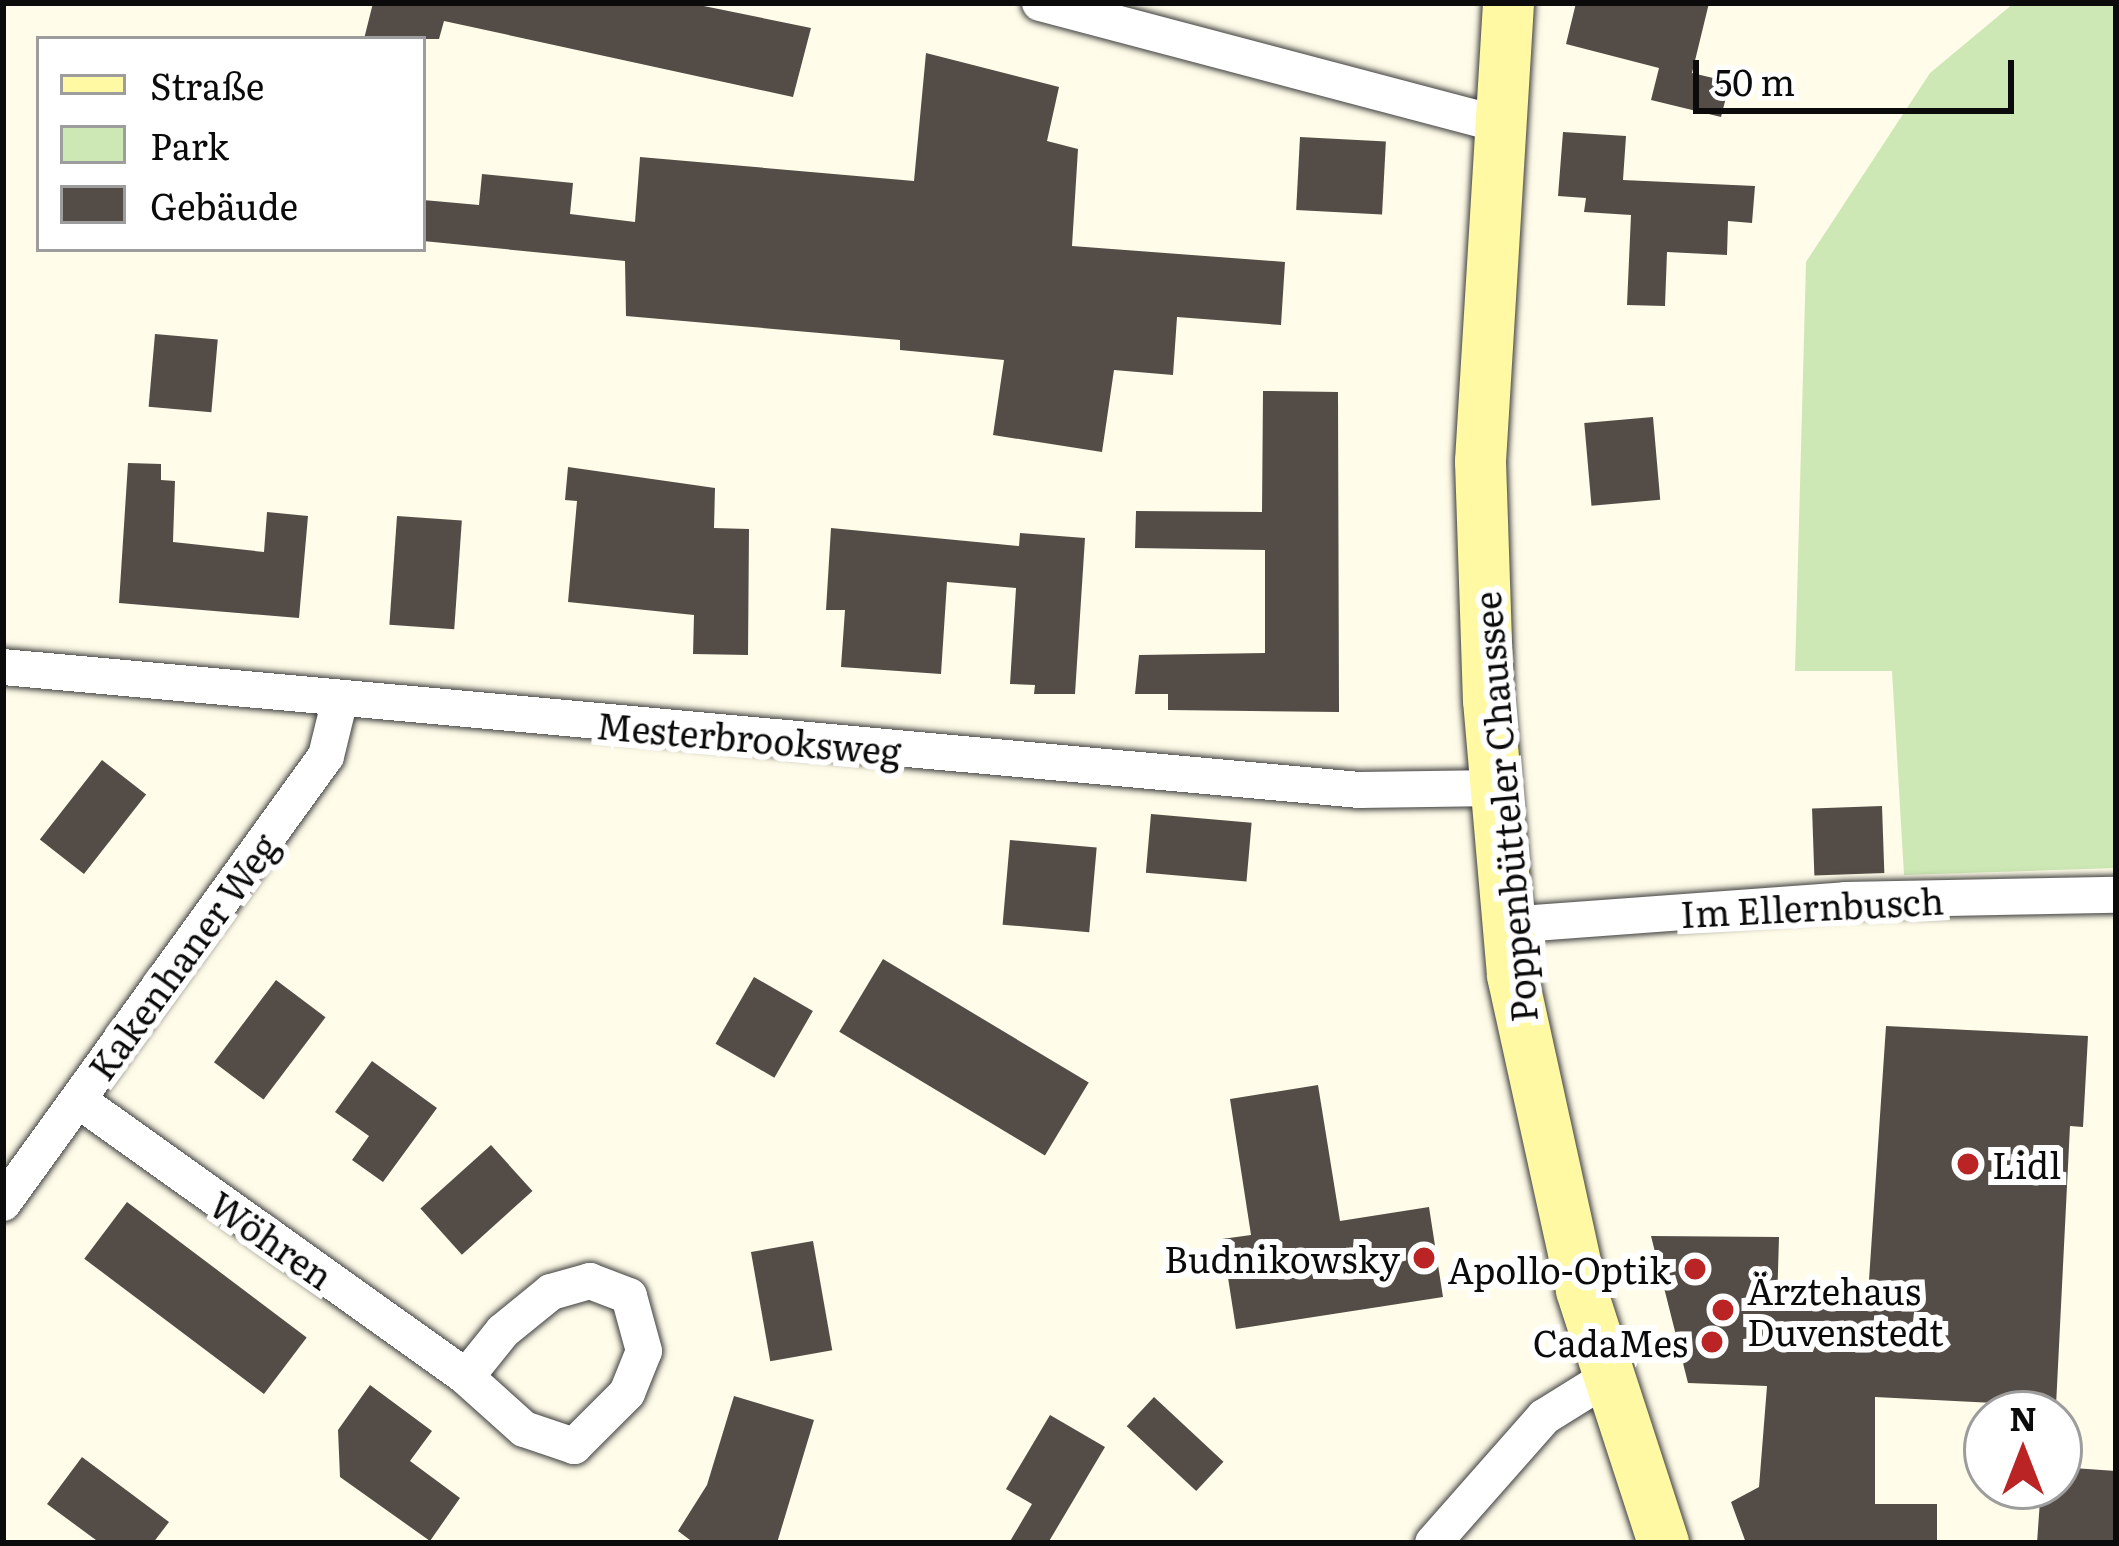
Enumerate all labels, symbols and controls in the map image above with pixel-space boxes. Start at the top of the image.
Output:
legend [36,36,426,252]
scale bar [1699,36,2020,110]
text: 50 m [1714,54,1795,107]
text: Straße [150,58,264,111]
text: Park [150,118,229,171]
text: Gebäude [150,178,298,231]
street label: Poppenbütteler Chaussee [1464,590,1544,1024]
street label: Mesterbrooksweg [595,702,903,772]
street label: Kakenhaner Weg [78,825,286,1087]
street label: Im Ellernbusch [1679,878,1945,934]
place label: Lidl [1992,1142,2061,1186]
marker: Lidl [1955,1151,1981,1177]
street label: Wöhren [202,1181,342,1297]
place label: Budnikowsky [1164,1236,1400,1280]
marker: Budnikowsky [1411,1245,1437,1271]
place label: Apollo-Optik [1447,1247,1671,1291]
marker: Apollo-Optik [1682,1256,1708,1282]
place label: Ärztehaus Duvenstedt [1747,1267,1944,1352]
marker: Ärztehaus Duvenstedt [1710,1297,1736,1323]
place label: CadaMes [1533,1320,1688,1364]
marker: CadaMes [1699,1329,1725,1355]
north arrow [1963,1390,2083,1510]
text: N [2009,1392,2037,1441]

